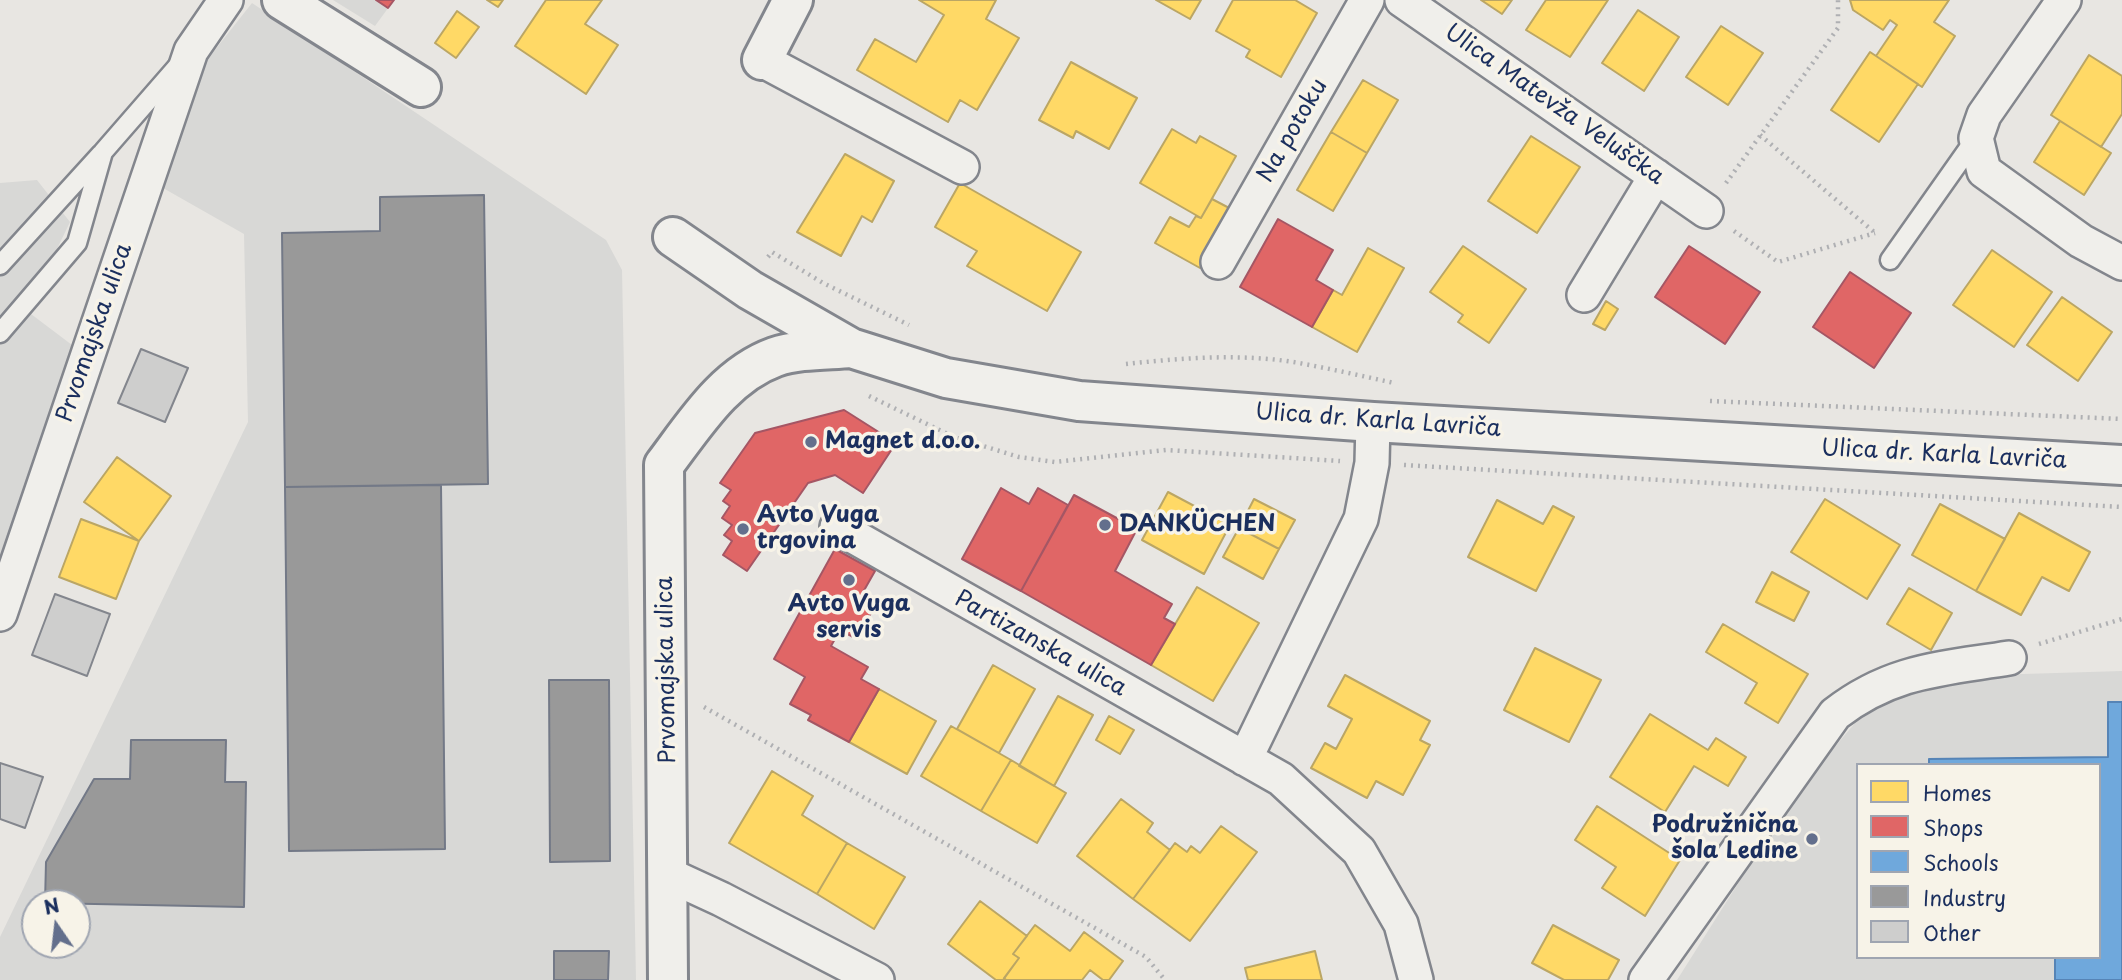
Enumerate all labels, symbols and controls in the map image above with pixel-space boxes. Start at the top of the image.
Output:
street label: Ulica Matevža Veluščka [1439,19,1669,191]
street label: Na potoku [1252,74,1334,188]
street label: Prvomajska ulica [51,240,139,426]
street label: Ulica dr. Karla Lavriča [1254,399,1502,443]
place label: Magnet d.o.o. [825,428,980,456]
marker: Magnet d.o.o. [803,434,819,450]
street label: Ulica dr. Karla Lavriča [1820,435,2068,475]
place label: Avto Vuga trgovina [757,502,879,556]
place label: DANKÜCHEN [1119,511,1276,539]
marker: DANKÜCHEN [1097,517,1113,533]
marker: Avto Vuga trgovina [735,521,751,537]
marker: Avto Vuga servis [841,572,857,588]
street label: Prvomajska ulica [652,576,682,764]
street label: Partizanska ulica [949,585,1131,703]
place label: Avto Vuga servis [788,591,910,645]
legend [1856,763,2101,959]
text: Homes [1923,776,1991,808]
text: Shops [1923,811,1983,843]
place label: Podružnična šola Ledine [1652,812,1798,866]
marker: Podružnična šola Ledine [1804,831,1820,847]
text: Schools [1923,846,1999,878]
text: Industry [1923,881,2006,913]
north arrow [21,889,91,959]
text: N [41,890,62,921]
text: Other [1923,916,1981,948]

